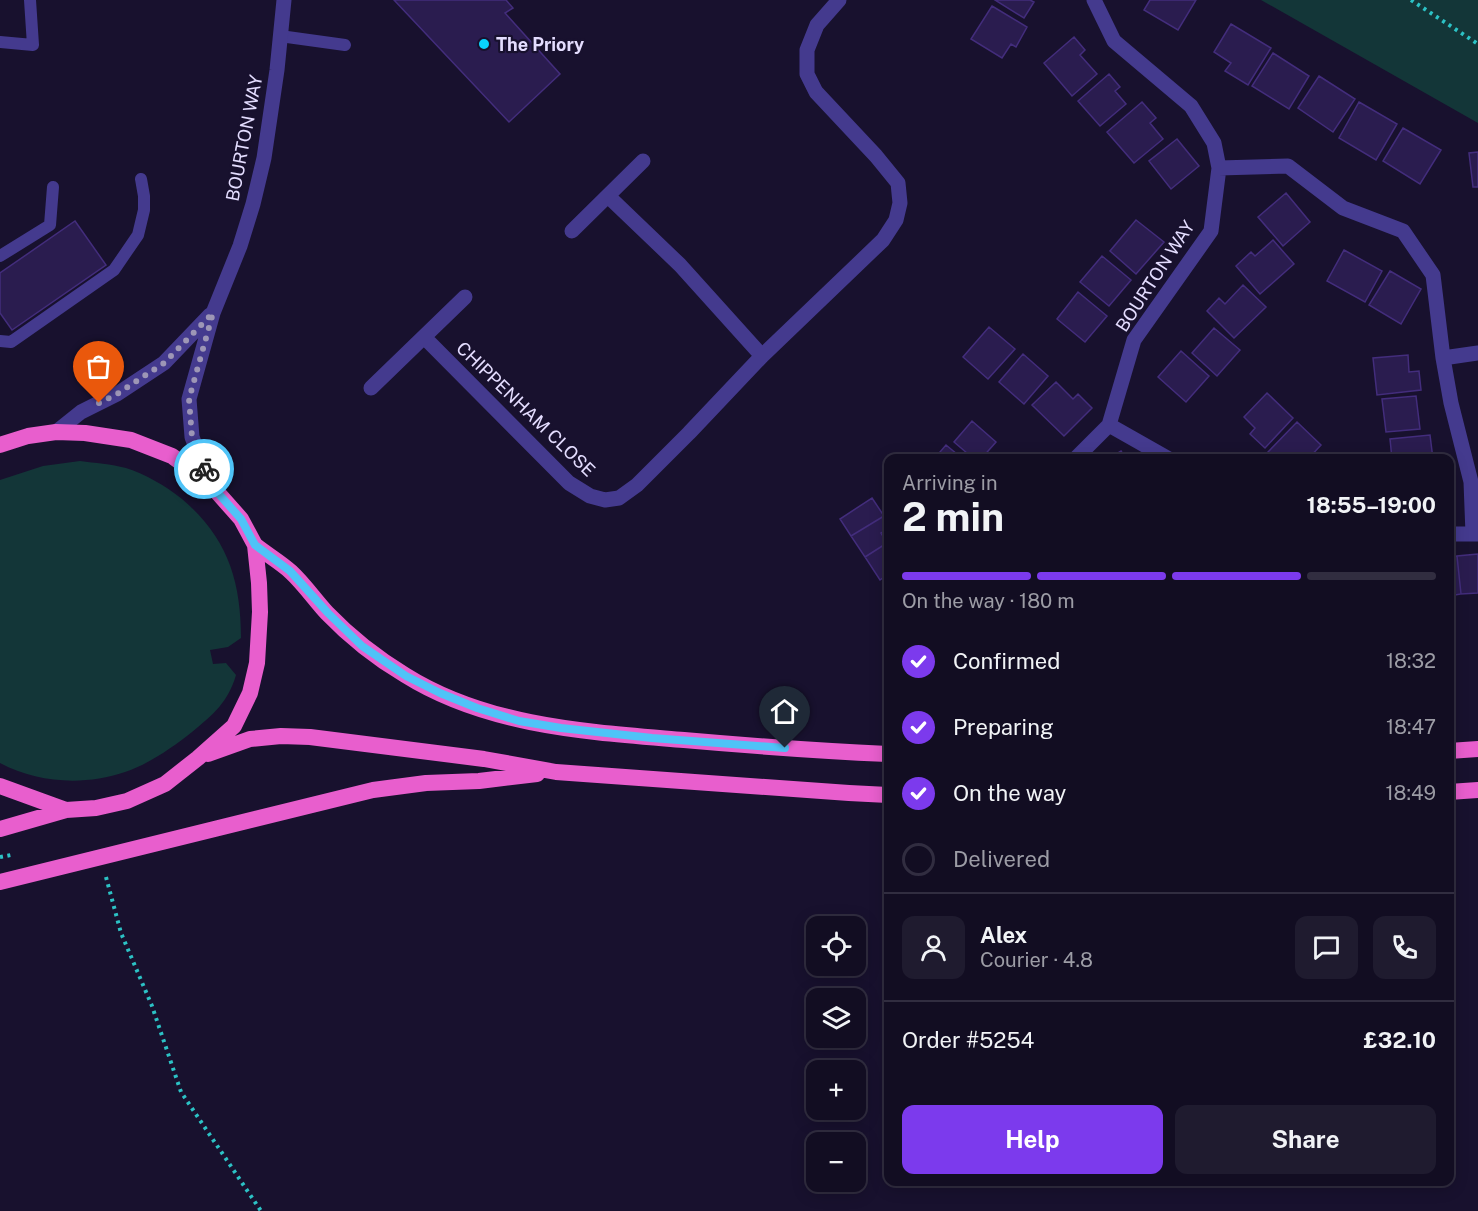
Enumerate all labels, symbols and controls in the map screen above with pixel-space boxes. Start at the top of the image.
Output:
place label: The Priory [496,34,584,55]
marker: The Priory [477,37,491,51]
street label: BOURTON WAY [221,73,267,203]
street label: BOURTON WAY [1111,216,1199,336]
street label: CHIPPENHAM CLOSE [452,337,600,481]
pin [73,341,124,403]
icon: bag [82,350,115,383]
courier [174,439,234,499]
icon: bike [188,453,221,486]
text: Arriving in [902,471,997,495]
text: 18:55–19:00 [1307,492,1436,518]
text: 2 min [902,494,1004,540]
text: On the way · 180 m [902,589,1074,613]
icon: check [902,645,935,678]
text: Confirmed [953,648,1060,674]
text: 18:32 [1386,649,1436,673]
pin [759,686,810,748]
icon: home [768,695,801,728]
icon: check [902,711,935,744]
text: Preparing [953,714,1054,740]
text: 18:47 [1386,715,1436,739]
icon: check [902,777,935,810]
text: On the way [953,780,1066,806]
text: 18:49 [1385,781,1436,805]
text: Delivered [953,846,1050,872]
map controls [806,916,866,1192]
button: locate [806,916,866,976]
button: person [902,916,965,979]
button: chat [1295,916,1358,979]
button: phone [1373,916,1436,979]
text: Alex [980,922,1027,948]
text: Courier · 4.8 [980,948,1093,972]
button: layers [806,988,866,1048]
text: Order #5254 [902,1027,1034,1053]
text: £32.10 [1364,1027,1436,1053]
button: + [806,1060,866,1120]
button: Help [902,1105,1163,1174]
button: Share [1175,1105,1436,1174]
button: − [806,1132,866,1192]

